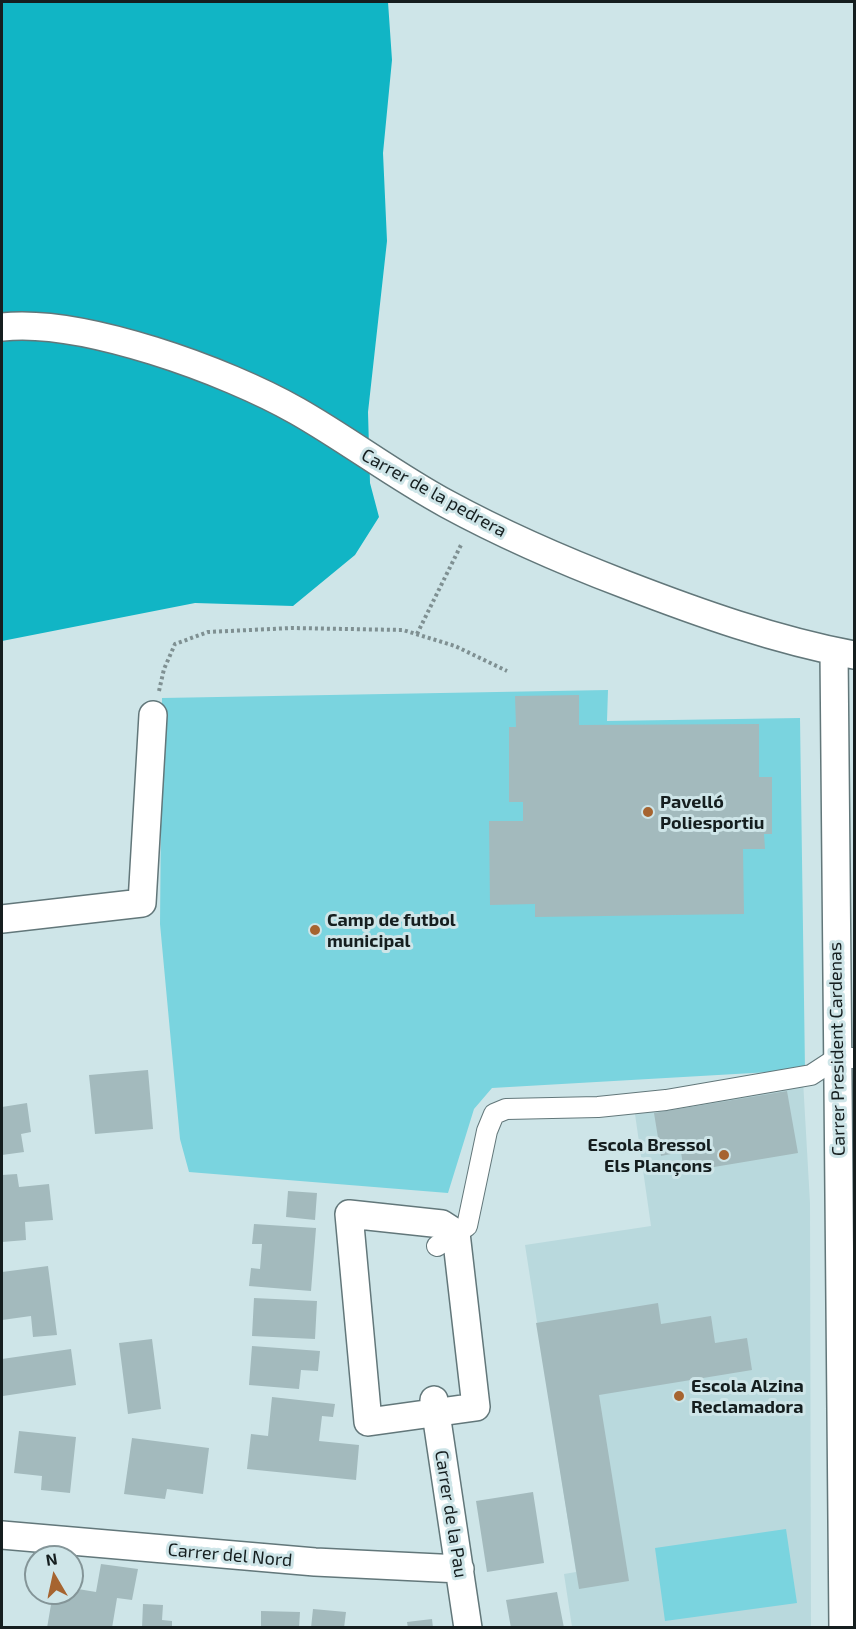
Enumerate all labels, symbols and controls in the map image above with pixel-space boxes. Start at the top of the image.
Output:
street label: Carrer de la pedrera [358,444,510,542]
place label: Pavelló Poliesportiu [660,791,764,834]
marker: Pavelló Poliesportiu [641,805,655,819]
place label: Camp de futbol municipal [327,909,456,952]
marker: Camp de futbol municipal [308,923,322,937]
street label: Carrer President Cardenas [824,942,850,1156]
place label: Escola Bressol Els Plançons [587,1134,712,1176]
marker: Escola Bressol Els Plançons [717,1148,731,1162]
place label: Escola Alzina Reclamadora [691,1375,804,1418]
marker: Escola Alzina Reclamadora [672,1389,686,1403]
street label: Carrer de la Pau [430,1449,472,1579]
street label: Carrer del Nord [167,1539,293,1571]
north arrow [24,1545,84,1605]
text: N [44,1548,59,1569]

